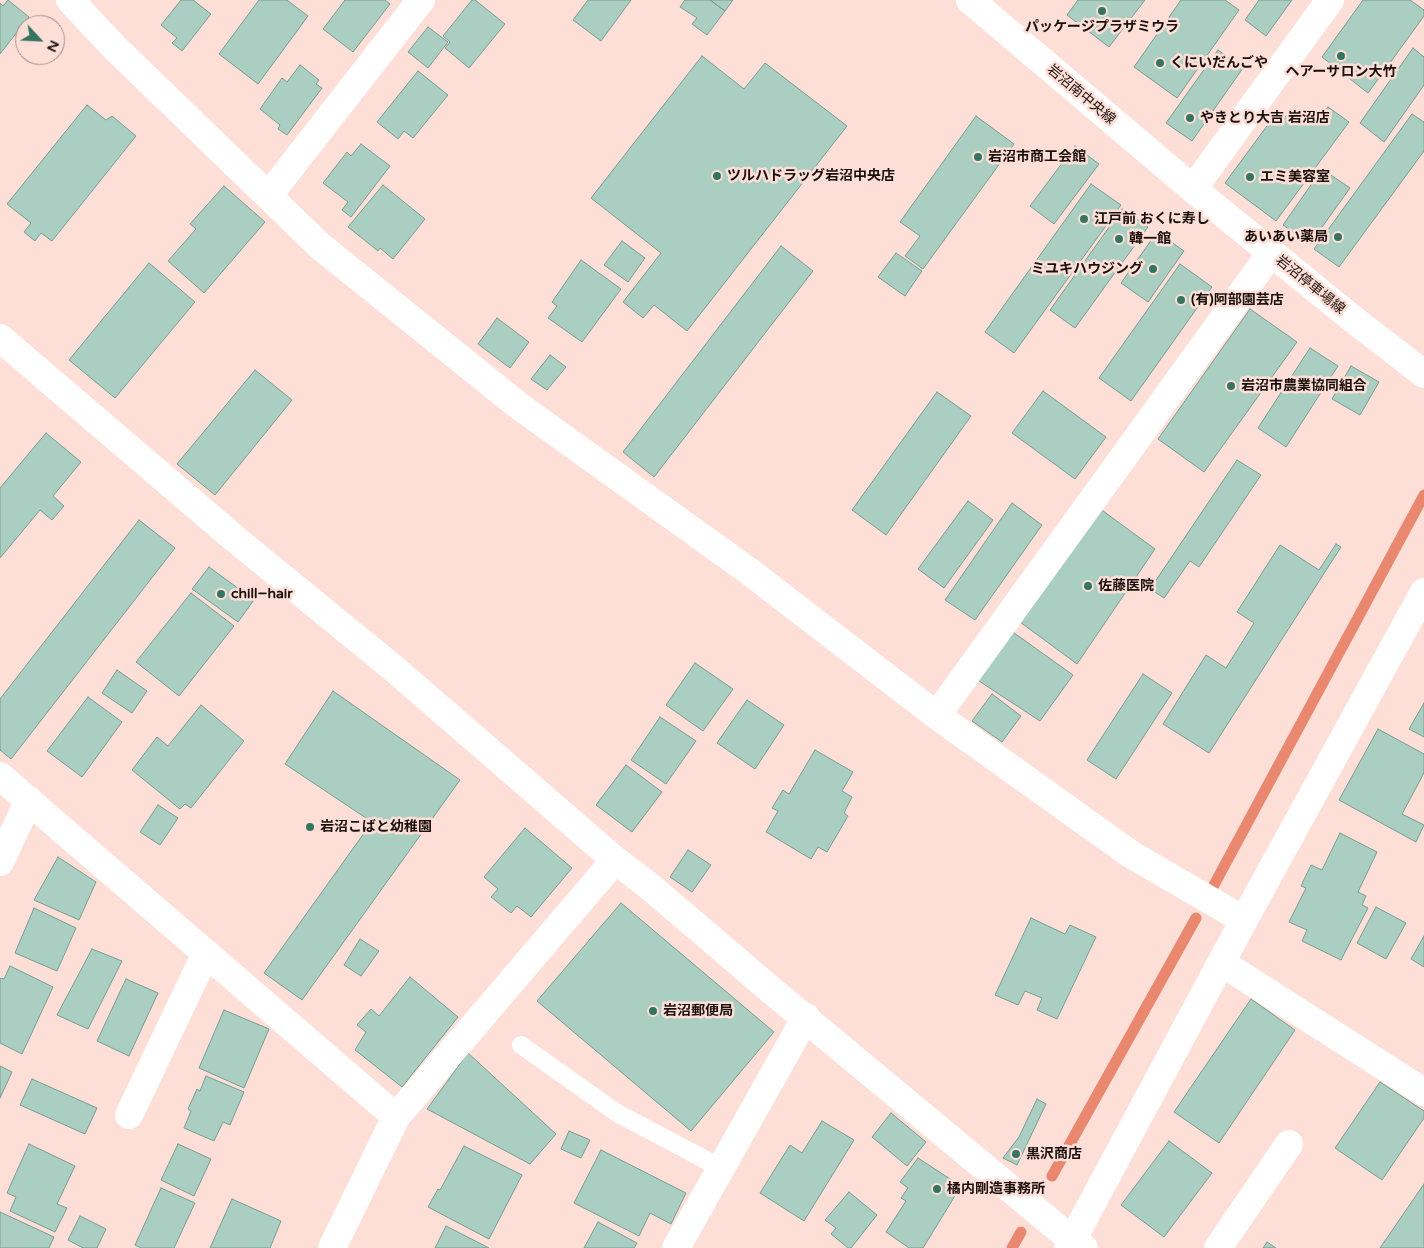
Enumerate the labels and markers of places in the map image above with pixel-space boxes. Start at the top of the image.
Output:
marker: パッケージプラザミウラ [1096,5,1108,17]
place label: パッケージプラザミウラ [1025,19,1179,35]
marker: ヘアーサロン大竹 [1335,50,1347,62]
place label: くにいだんごや [1170,55,1268,71]
marker: くにいだんごや [1154,57,1166,69]
place label: ヘアーサロン大竹 [1285,64,1397,80]
place label: やきとり大吉 岩沼店 [1200,110,1330,126]
marker: やきとり大吉 岩沼店 [1184,112,1196,124]
place label: 岩沼市商工会館 [988,149,1086,165]
marker: 岩沼市商工会館 [972,151,984,163]
place label: ツルハドラッグ岩沼中央店 [727,168,895,184]
place label: エミ美容室 [1260,169,1330,185]
marker: ツルハドラッグ岩沼中央店 [711,170,723,182]
marker: エミ美容室 [1244,171,1256,183]
place label: 江戸前 おくに寿し [1094,211,1210,227]
marker: 江戸前 おくに寿し [1078,213,1090,225]
place label: あいあい薬局 [1244,229,1328,245]
place label: 韓一館 [1129,231,1171,247]
marker: あいあい薬局 [1332,231,1344,243]
marker: 韓一館 [1113,233,1125,245]
place label: ミユキハウジング [1031,261,1143,277]
marker: ミユキハウジング [1147,263,1159,275]
place label: (有)阿部園芸店 [1191,292,1284,308]
marker: (有)阿部園芸店 [1175,294,1187,306]
place label: 岩沼市農業協同組合 [1241,378,1367,394]
marker: 岩沼市農業協同組合 [1225,380,1237,392]
place label: 佐藤医院 [1098,578,1154,594]
marker: 佐藤医院 [1082,580,1094,592]
place label: chill−hair [231,586,293,602]
marker: chill−hair [215,588,227,600]
place label: 岩沼こばと幼稚園 [320,819,432,835]
marker: 岩沼こばと幼稚園 [304,821,316,833]
place label: 岩沼郵便局 [663,1003,733,1019]
marker: 岩沼郵便局 [647,1005,659,1017]
place label: 黒沢商店 [1026,1146,1082,1162]
marker: 黒沢商店 [1010,1148,1022,1160]
place label: 橘内剛造事務所 [947,1181,1045,1197]
marker: 橘内剛造事務所 [931,1183,943,1195]

